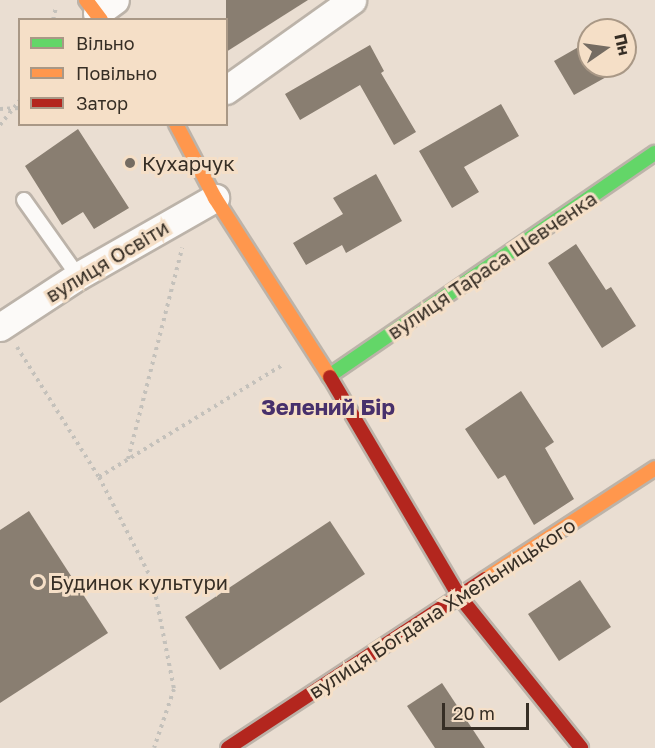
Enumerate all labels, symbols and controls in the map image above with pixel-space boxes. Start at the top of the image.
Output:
legend [18,18,228,126]
north arrow [577,18,637,78]
text: Вільно [76,32,135,54]
text: Пн [610,32,635,57]
text: Повільно [76,62,157,84]
text: Затор [76,92,128,114]
place label: Кухарчук [142,151,235,175]
marker: Кухарчук [123,156,137,170]
street label: вулиця Тараса Шевченка [383,186,601,344]
street label: вулиця Освіти [41,215,173,307]
district label: Зелений Бір [261,394,395,420]
street label: вулиця Богдана Хмельницького [304,513,580,703]
place label: Будинок культури [50,570,228,594]
marker: Будинок культури [31,575,45,589]
scale bar [445,691,532,729]
text: 20 m [453,702,495,724]

